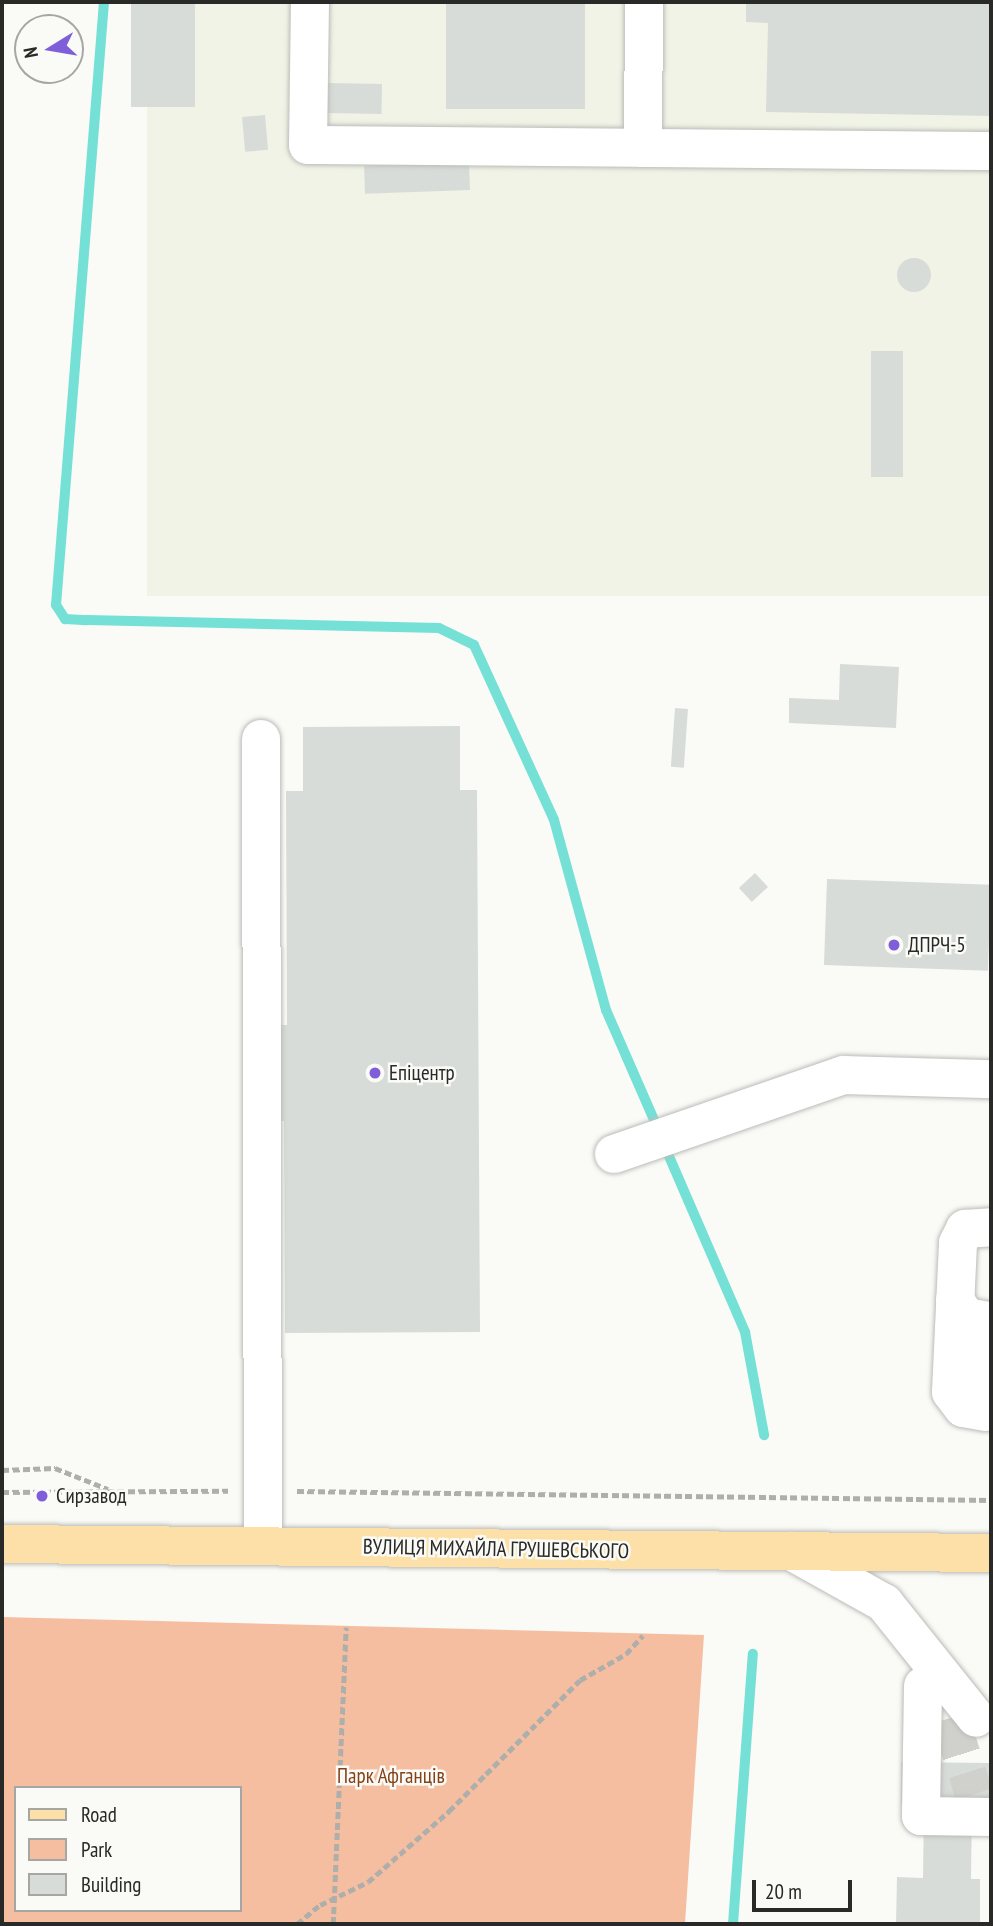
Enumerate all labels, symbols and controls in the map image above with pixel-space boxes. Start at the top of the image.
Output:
north arrow [14,14,84,84]
text: N [18,45,43,60]
place label: ДПРЧ-5 [908,932,966,958]
marker: ДПРЧ-5 [886,937,902,953]
place label: Епіцентр [389,1060,455,1086]
marker: Епіцентр [367,1065,383,1081]
place label: Сирзавод [56,1483,126,1509]
marker: Сирзавод [34,1488,50,1504]
street label: ВУЛИЦЯ МИХАЙЛА ГРУШЕВСЬКОГО [362,1534,630,1564]
park label: Парк Афганців [337,1763,445,1789]
legend [14,1786,242,1912]
text: Road [81,1801,117,1828]
text: Park [81,1836,112,1863]
scale bar [755,1867,855,1911]
text: Building [81,1871,141,1898]
text: 20 m [765,1878,802,1905]

